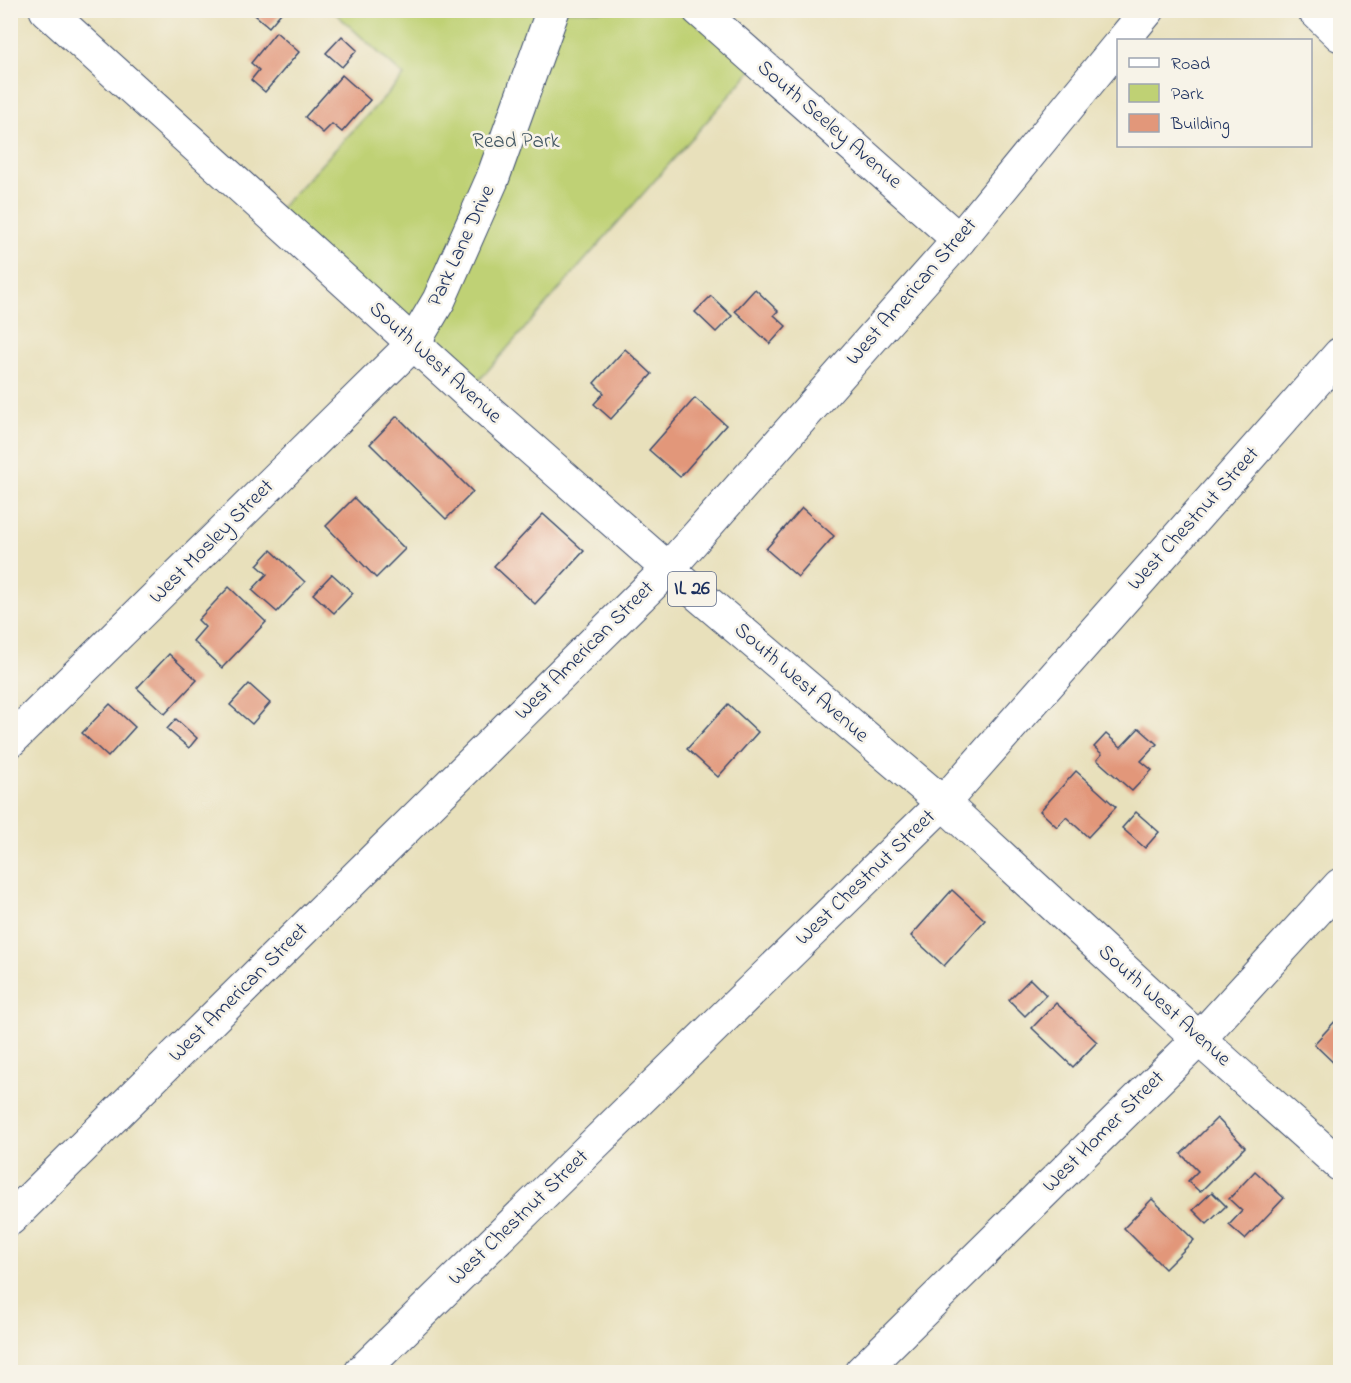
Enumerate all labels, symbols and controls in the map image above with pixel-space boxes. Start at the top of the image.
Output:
legend [1117,39,1312,147]
text: Road [1171,52,1210,78]
street label: South Seeley Avenue [749,53,909,198]
text: Park [1171,82,1204,108]
text: Building [1170,112,1230,139]
park label: Read Park [472,127,560,157]
street label: Park Lane Drive [421,180,504,312]
street label: West American Street [839,212,985,372]
street label: South West Avenue [362,295,509,431]
street label: West Chestnut Street [1121,440,1267,598]
street label: West Mosley Street [143,473,283,613]
road number: IL 26 [668,572,716,606]
street label: West American Street [508,574,662,728]
street label: South West Avenue [727,616,875,751]
street label: West Chestnut Street [789,803,943,953]
street label: West American Street [162,916,316,1070]
street label: South West Avenue [1091,938,1238,1074]
street label: West Homer Street [1036,1064,1172,1200]
street label: West Chestnut Street [442,1143,596,1293]

